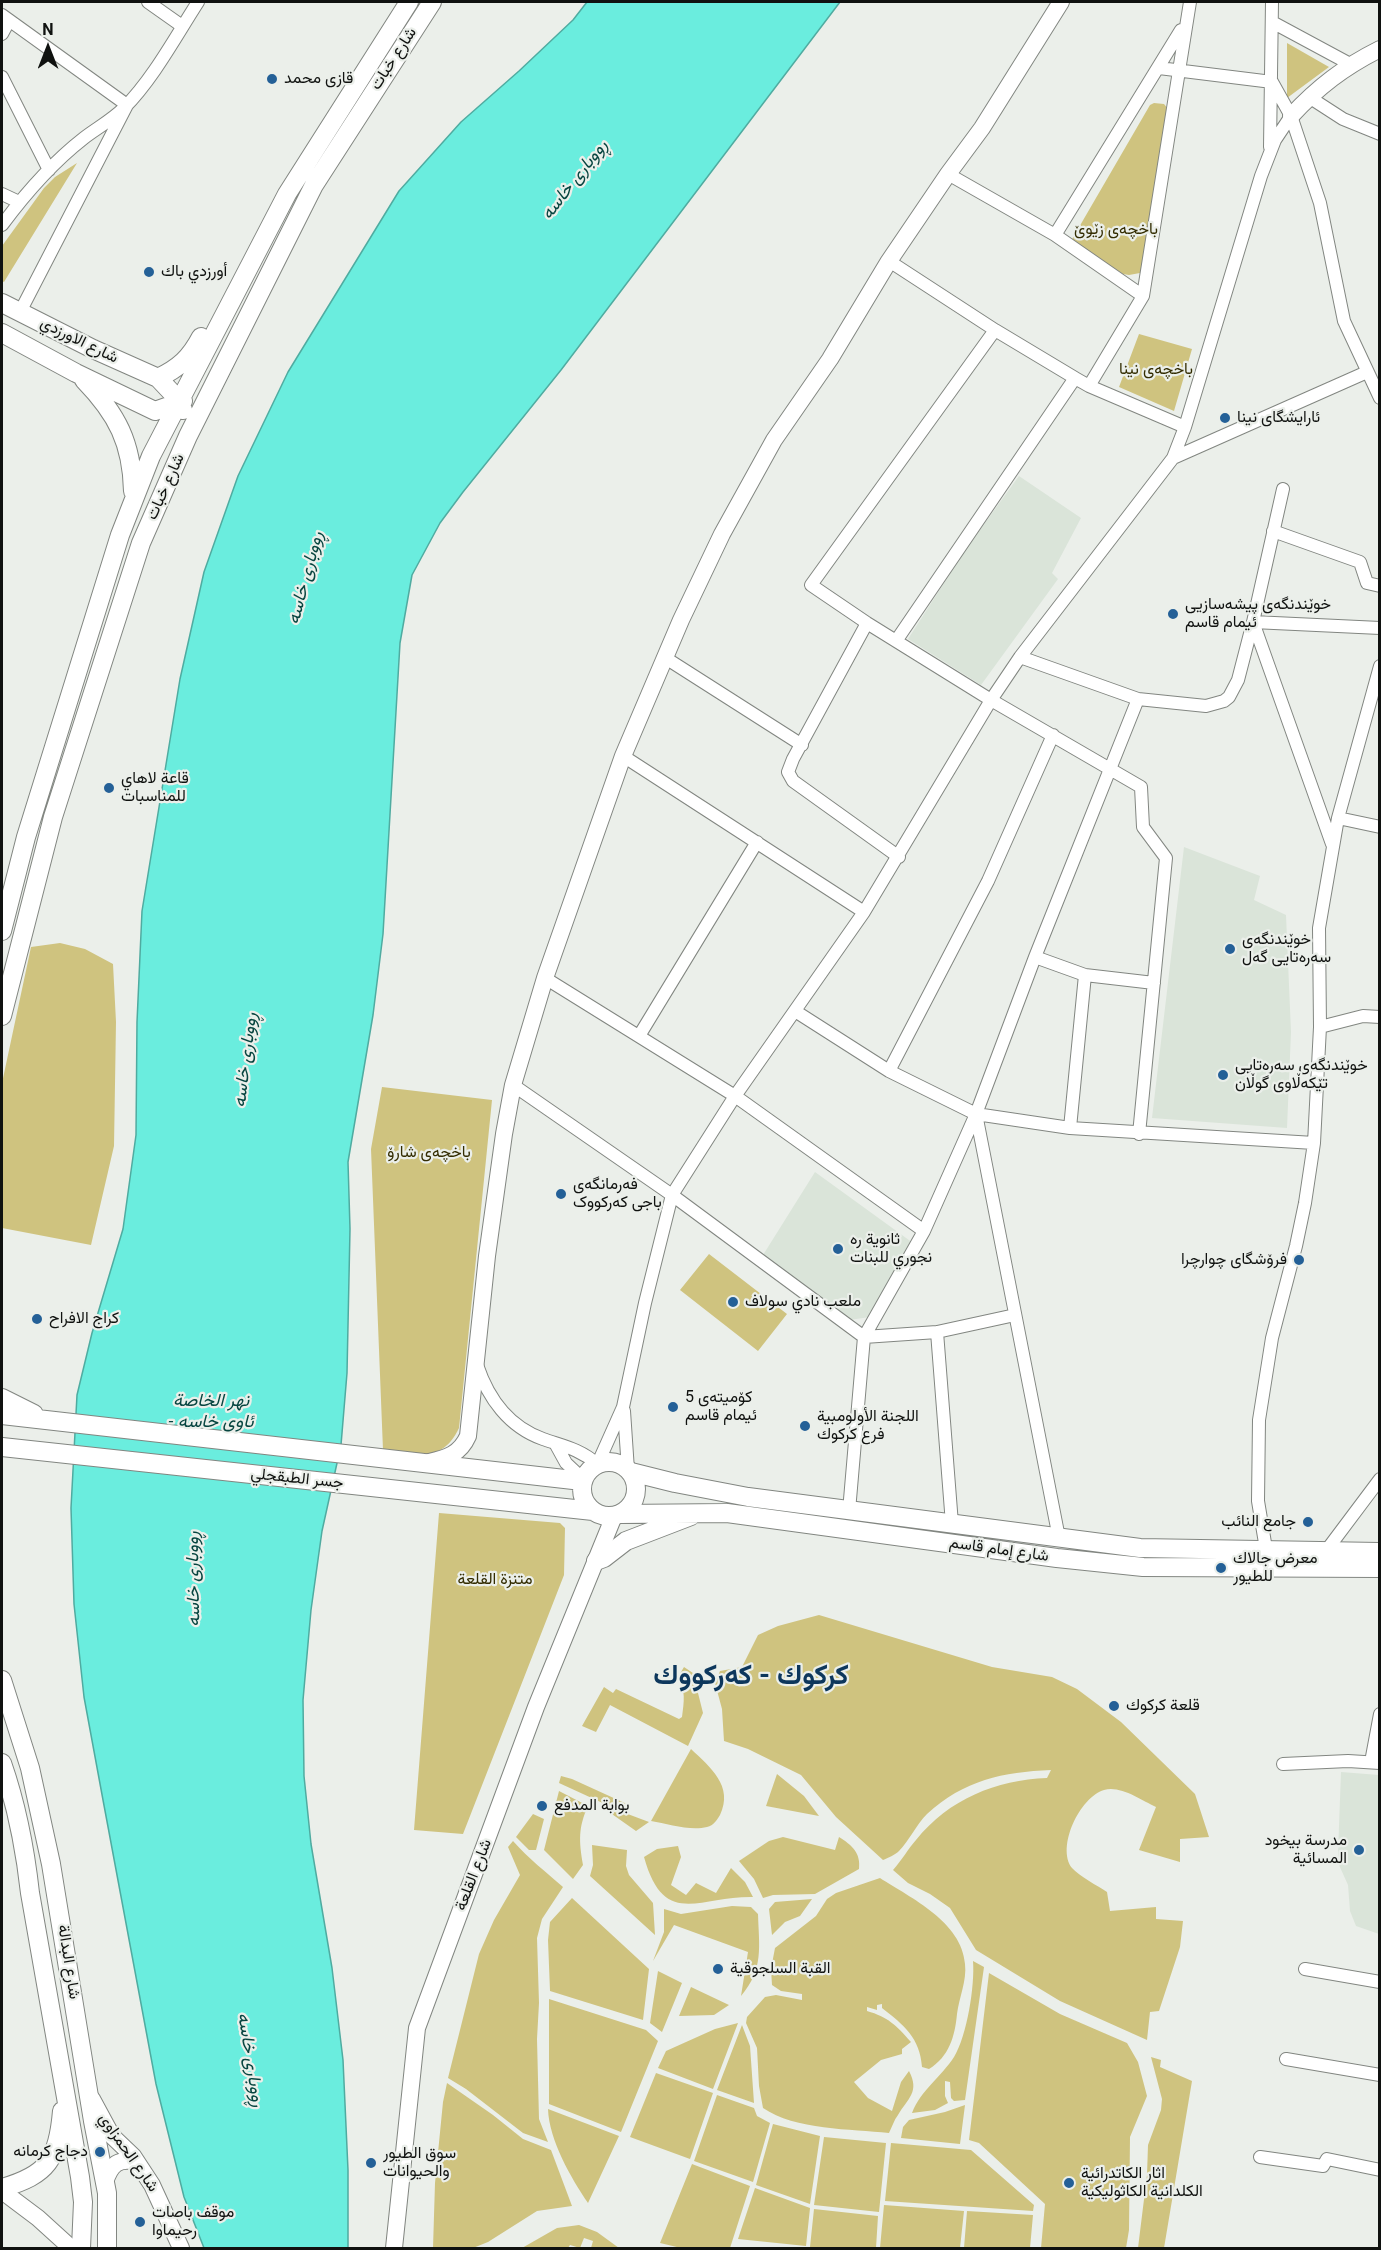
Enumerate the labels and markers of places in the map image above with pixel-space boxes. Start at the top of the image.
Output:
place label: قازی محمد [284,69,353,89]
marker: قازی محمد [265,72,279,86]
place label: أورزدي باك [161,262,227,282]
marker: أورزدي باك [142,265,156,279]
place label: ئارایشگای نینا [1237,408,1320,428]
marker: ئارایشگای نینا [1218,411,1232,425]
place label: خوێندنگەی پیشەسازیی ئیمام قاسم [1185,595,1331,633]
marker: خوێندنگەی پیشەسازیی ئیمام قاسم [1166,607,1180,621]
place label: قاعة لاهاي للمناسبات [121,769,189,807]
marker: قاعة لاهاي للمناسبات [102,781,116,795]
place label: خوێندنگەی سەرەتایی گەل [1242,930,1331,968]
marker: خوێندنگەی سەرەتایی گەل [1223,942,1237,956]
place label: خوێندنگەی سەرەتایی تێکەڵاوی گوڵان [1235,1056,1368,1094]
marker: خوێندنگەی سەرەتایی تێکەڵاوی گوڵان [1216,1068,1230,1082]
place label: فەرمانگەی باجی کەرکووک [573,1175,662,1213]
marker: فەرمانگەی باجی کەرکووک [554,1187,568,1201]
place label: ثانوية ره نجوري للبنات [850,1230,932,1268]
marker: ثانوية ره نجوري للبنات [831,1242,845,1256]
place label: فرۆشگای چوارچرا [1181,1250,1287,1270]
marker: فرۆشگای چوارچرا [1292,1253,1306,1267]
place label: ملعب نادي سولاف [745,1292,861,1312]
marker: ملعب نادي سولاف [726,1295,740,1309]
place label: كراج الافراح [49,1309,119,1329]
marker: كراج الافراح [30,1312,44,1326]
place label: کۆمیتەی 5 ئیمام قاسم [685,1388,757,1426]
marker: کۆمیتەی 5 ئیمام قاسم [666,1400,680,1414]
place label: اللجنة الأولومبية فرع كركوك [817,1407,919,1445]
marker: اللجنة الأولومبية فرع كركوك [798,1419,812,1433]
place label: جامع النائب [1221,1512,1296,1532]
marker: جامع النائب [1301,1515,1315,1529]
place label: معرض جالاك للطيور [1233,1549,1318,1587]
marker: معرض جالاك للطيور [1214,1561,1228,1575]
place label: قلعة كركوك [1126,1696,1200,1716]
marker: قلعة كركوك [1107,1699,1121,1713]
place label: بوابة المدفع [554,1796,629,1816]
marker: بوابة المدفع [535,1799,549,1813]
place label: مدرسة بيخود المسائية [1265,1831,1347,1869]
marker: مدرسة بيخود المسائية [1352,1843,1366,1857]
place label: القبة السلجوقية [730,1959,830,1979]
marker: القبة السلجوقية [711,1962,725,1976]
place label: دجاج کرمانە [13,2142,88,2162]
place label: سوق الطيور والحيوانات [383,2144,456,2182]
marker: دجاج کرمانە [93,2145,107,2159]
marker: سوق الطيور والحيوانات [364,2156,378,2170]
place label: اثار الكاتدرائية الكلدانية الكاثوليكية [1081,2164,1203,2202]
marker: اثار الكاتدرائية الكلدانية الكاثوليكية [1062,2176,1076,2190]
place label: موقف باصات رحيماوا [152,2203,234,2241]
marker: موقف باصات رحيماوا [133,2215,147,2229]

